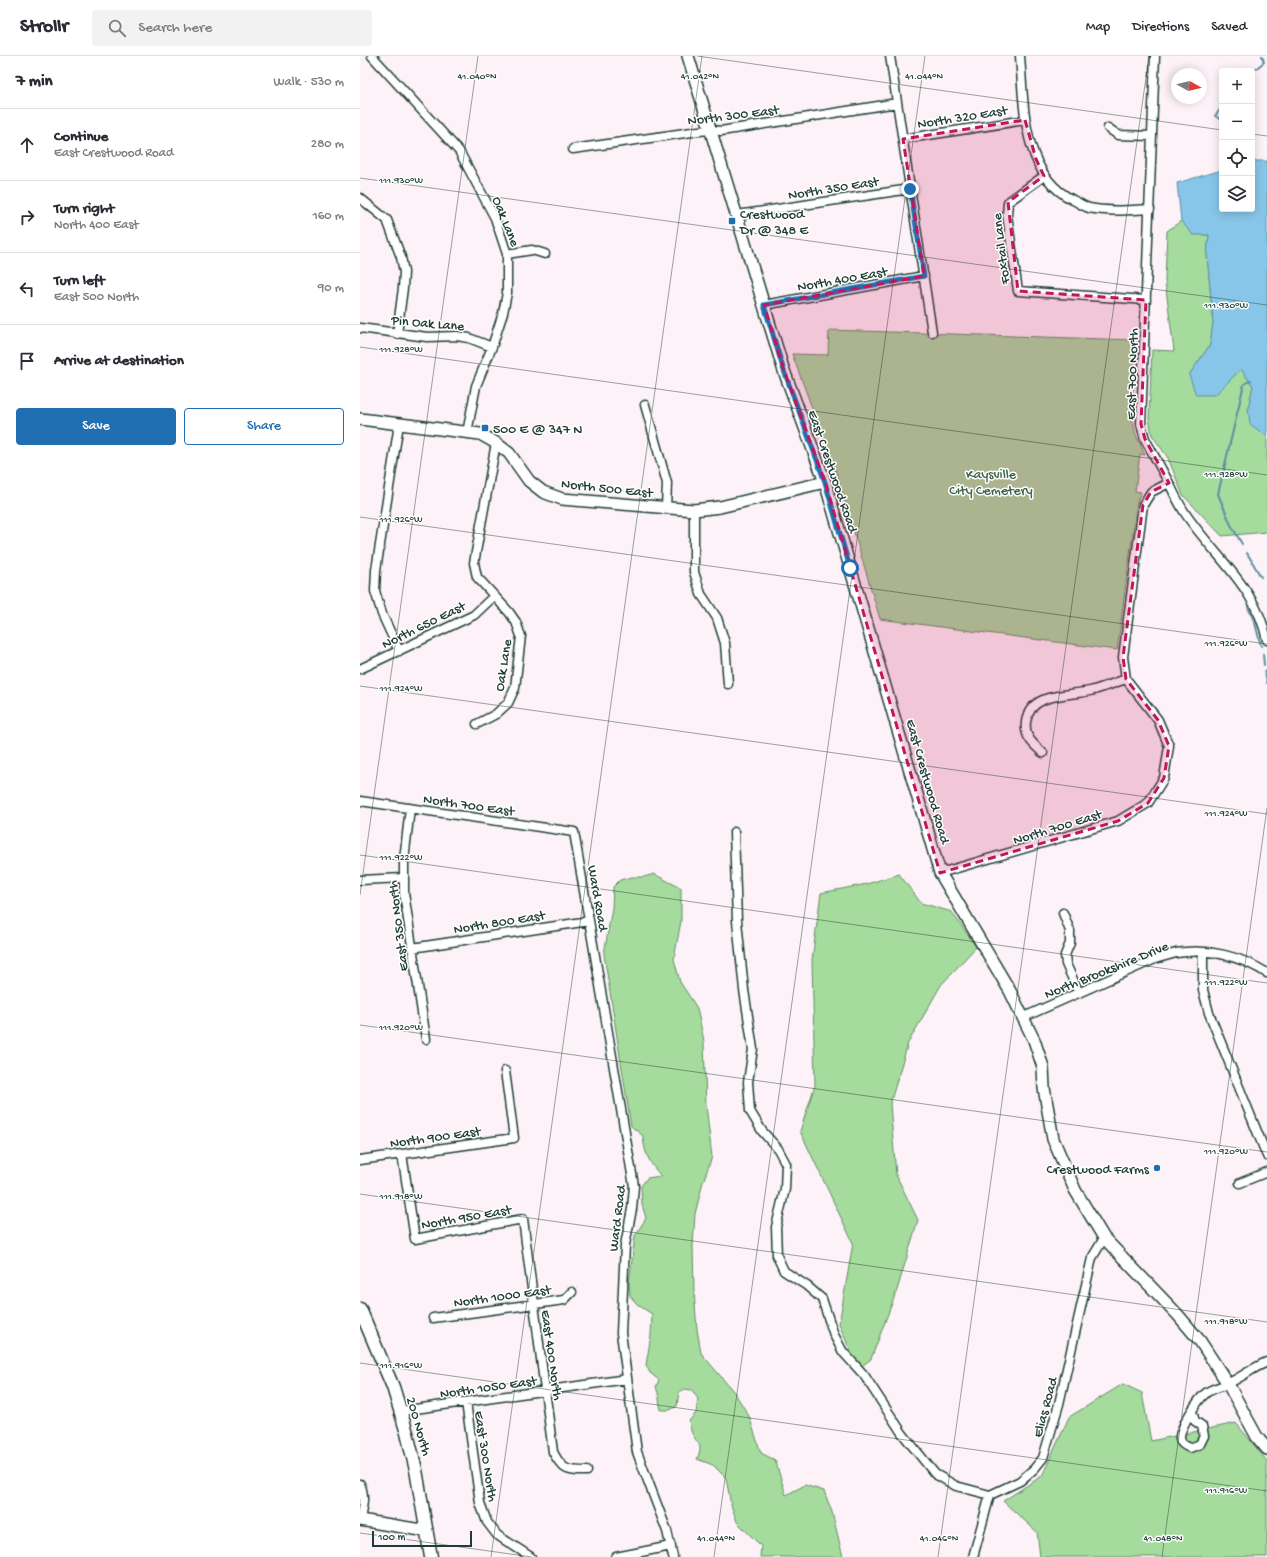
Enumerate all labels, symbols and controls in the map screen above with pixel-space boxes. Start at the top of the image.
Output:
search box [92,10,372,46]
text: Strollr [20,16,68,39]
icon: search [106,17,128,39]
text: Search here [138,19,212,37]
text: Map [1086,19,1110,36]
text: Directions [1132,19,1189,36]
text: Saved [1211,19,1247,36]
north arrow [1171,68,1207,104]
map controls [1219,68,1255,212]
button: + [1219,68,1255,104]
text: 41.040°N [457,71,497,83]
text: 41.042°N [681,71,720,83]
text: 41.044°N [905,71,944,83]
text: 7 min [16,72,53,92]
text: Walk · 530 m [274,75,344,90]
street label: North 300 East [687,102,781,131]
street label: North 320 East [916,103,1010,134]
button: − [1219,104,1255,140]
text: Continue [54,128,108,146]
icon: ahead [16,134,38,156]
text: 280 m [311,137,344,152]
button: locate [1219,140,1255,176]
text: East Crestwood Road [54,146,174,161]
street label: North 350 East [787,174,881,205]
text: 111.930°W [378,175,424,187]
button: layers [1219,176,1255,212]
route end [901,180,919,198]
street label: Oak Lane [487,194,523,250]
text: Turn right [54,200,114,218]
icon: right [16,206,38,228]
place label: Crestwood Dr @ 348 E [739,207,809,240]
text: 160 m [312,209,344,224]
street label: Foxtail Lane [990,211,1015,286]
marker: Crestwood Dr @ 348 E [727,216,737,226]
text: North 400 East [54,218,139,233]
street label: North 400 East [796,264,890,297]
text: Turn left [54,272,105,290]
icon: left [16,278,38,300]
text: 90 m [318,281,344,296]
text: East 500 North [54,290,139,305]
text: 111.930°W [1203,300,1249,312]
street label: Pin Oak Lane [390,313,466,336]
street label: East 700 North [1123,327,1144,420]
text: 111.928°W [378,344,423,356]
icon: arrive [16,350,38,372]
text: Arrive at destination [54,352,184,370]
button: Save [16,408,176,445]
button: Share [184,408,344,445]
street label: East Crestwood Road [803,408,861,537]
place label: 500 E @ 347 N [493,422,582,439]
marker: 500 E @ 347 N [480,423,490,433]
park label: Kaysville City Cemetery [949,467,1033,500]
text: 111.928°W [1203,469,1248,481]
street label: North 500 East [560,476,655,503]
text: 111.926°W [378,514,423,526]
route start [841,559,859,577]
street label: North 650 East [379,598,470,654]
street label: Oak Lane [492,637,517,693]
text: 111.926°W [1203,638,1248,650]
text: 111.924°W [379,683,423,695]
street label: East Crestwood Road [901,717,953,848]
street label: North 700 East [422,792,517,821]
street label: North 700 East [1011,806,1105,850]
text: 111.924°W [1204,808,1248,820]
text: 111.922°W [378,852,423,864]
street label: Ward Road [582,864,611,935]
street label: East 350 North [385,879,413,972]
street label: North 800 East [453,908,547,939]
street label: North Brookshire Drive [1042,938,1172,1004]
text: 111.922°W [1203,977,1248,989]
text: 111.920°W [378,1022,423,1034]
street label: North 900 East [389,1124,483,1153]
text: 111.920°W [1203,1146,1248,1158]
place label: Crestwood Farms [1046,1162,1150,1179]
marker: Crestwood Farms [1152,1163,1162,1173]
street label: Ward Road [606,1182,631,1252]
text: 111.918°W [379,1191,423,1203]
street label: North 950 East [420,1202,514,1235]
street label: North 1000 East [453,1282,553,1313]
street label: East 400 North [536,1309,565,1402]
text: 111.918°W [1204,1316,1248,1328]
text: 111.916°W [379,1360,423,1372]
street label: North 1050 East [439,1373,539,1404]
street label: Elias Road [1030,1374,1063,1440]
street label: 200 North [401,1395,434,1459]
street label: East 300 North [469,1410,500,1504]
text: 111.916°W [1204,1485,1248,1497]
scale bar [372,1529,472,1548]
text: 100 m [378,1532,405,1544]
text: 41.044°N [697,1533,736,1545]
text: 41.046°N [920,1533,959,1545]
text: 41.048°N [1144,1533,1183,1545]

